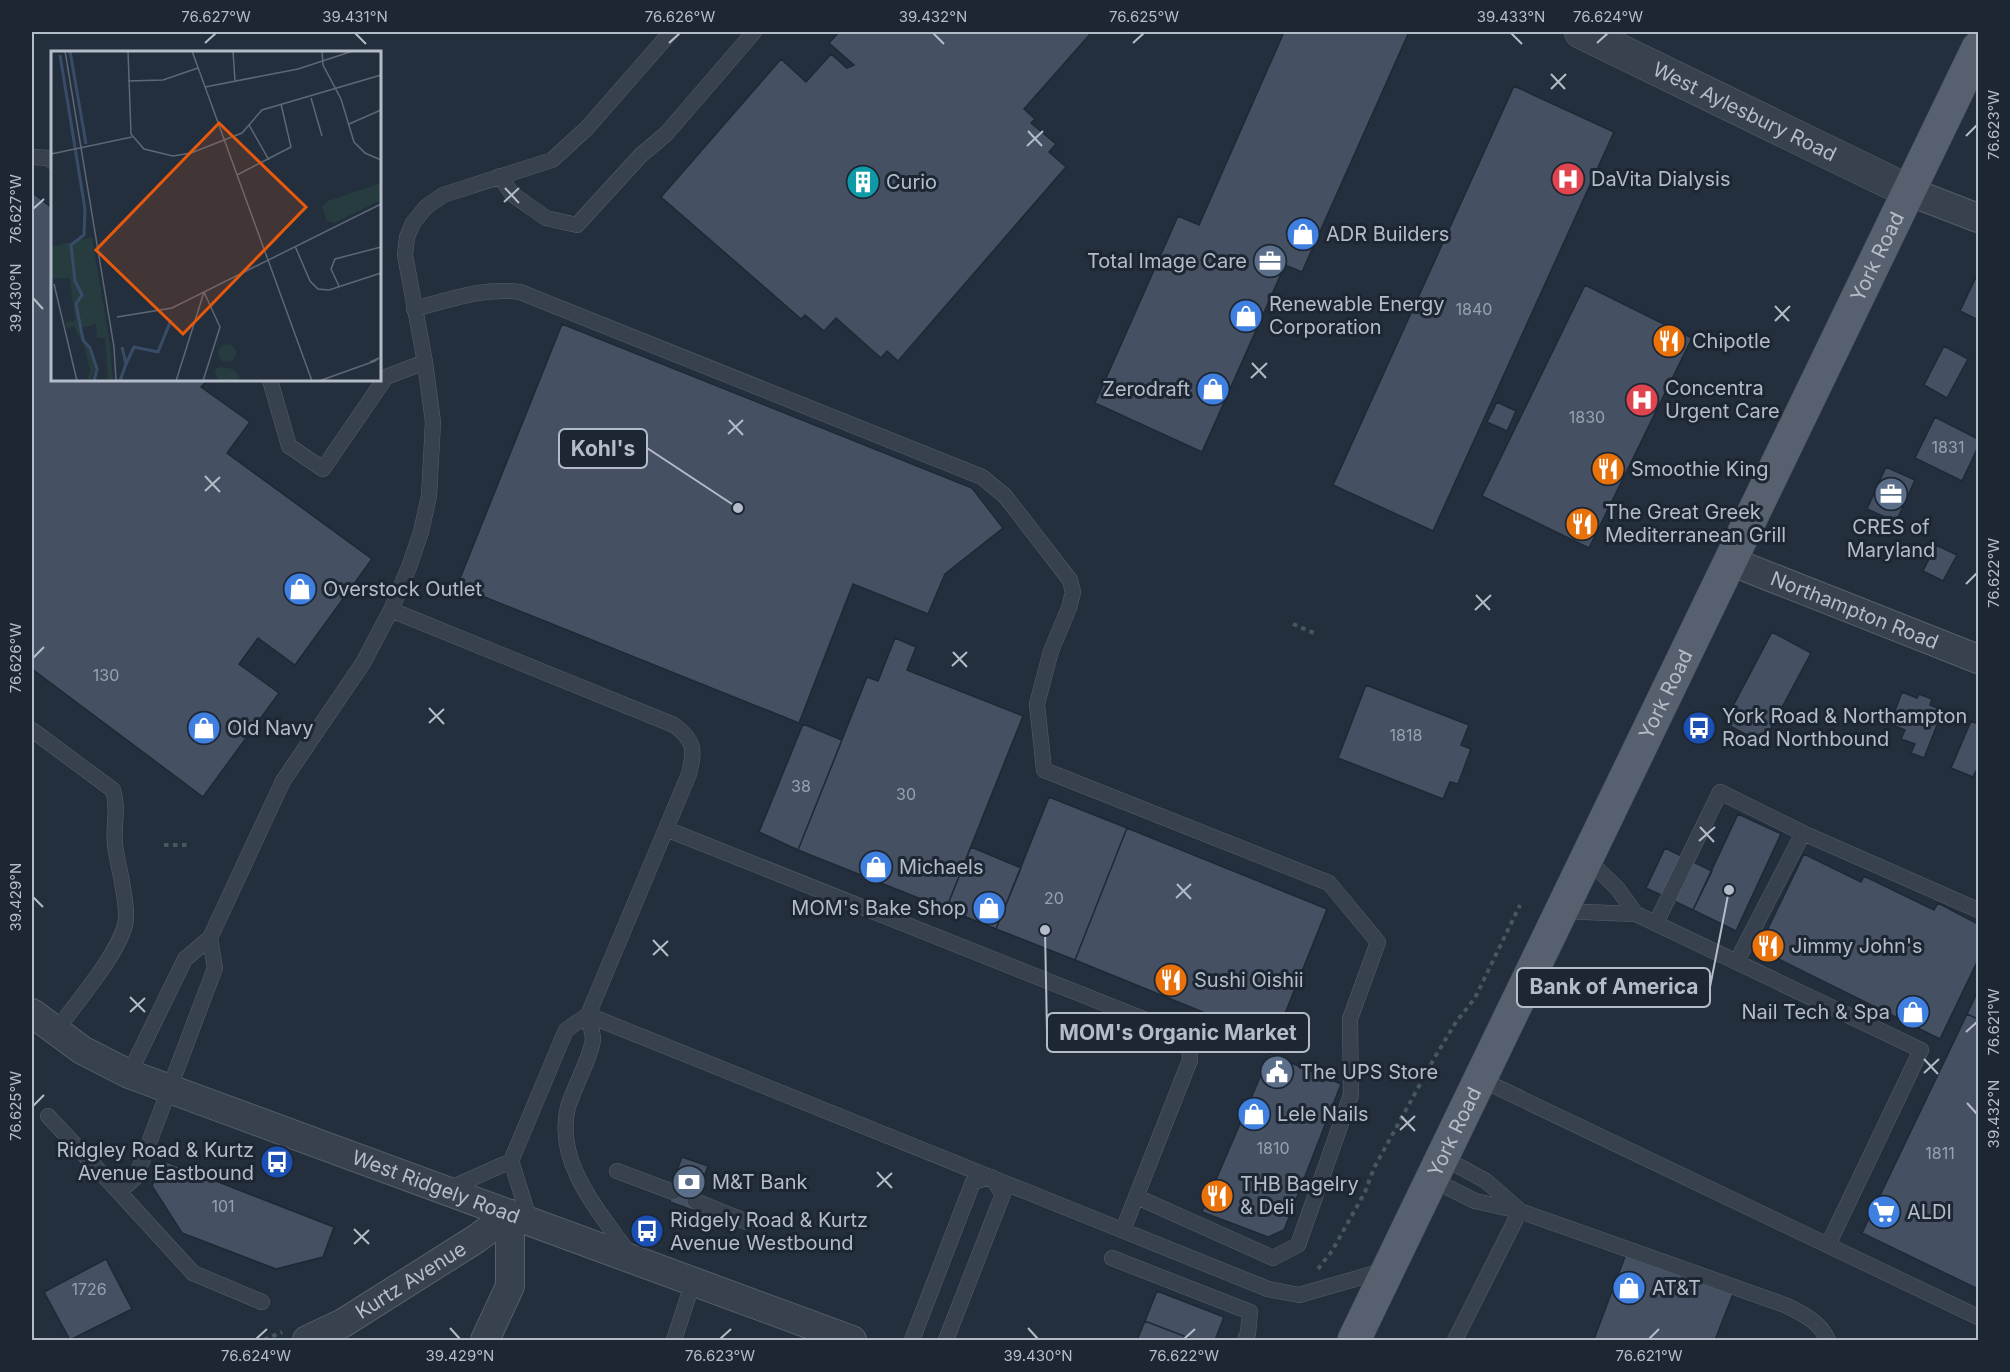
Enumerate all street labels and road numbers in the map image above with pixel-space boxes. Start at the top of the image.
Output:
street label: West Aylesbury Road [1649,57,1840,166]
street label: York Road [1845,208,1909,306]
street label: Northampton Road [1767,566,1942,654]
street label: York Road [1634,646,1698,743]
street label: York Road [1423,1083,1486,1181]
street label: West Ridgely Road [349,1145,523,1229]
street label: Kurtz Avenue [351,1236,470,1324]

